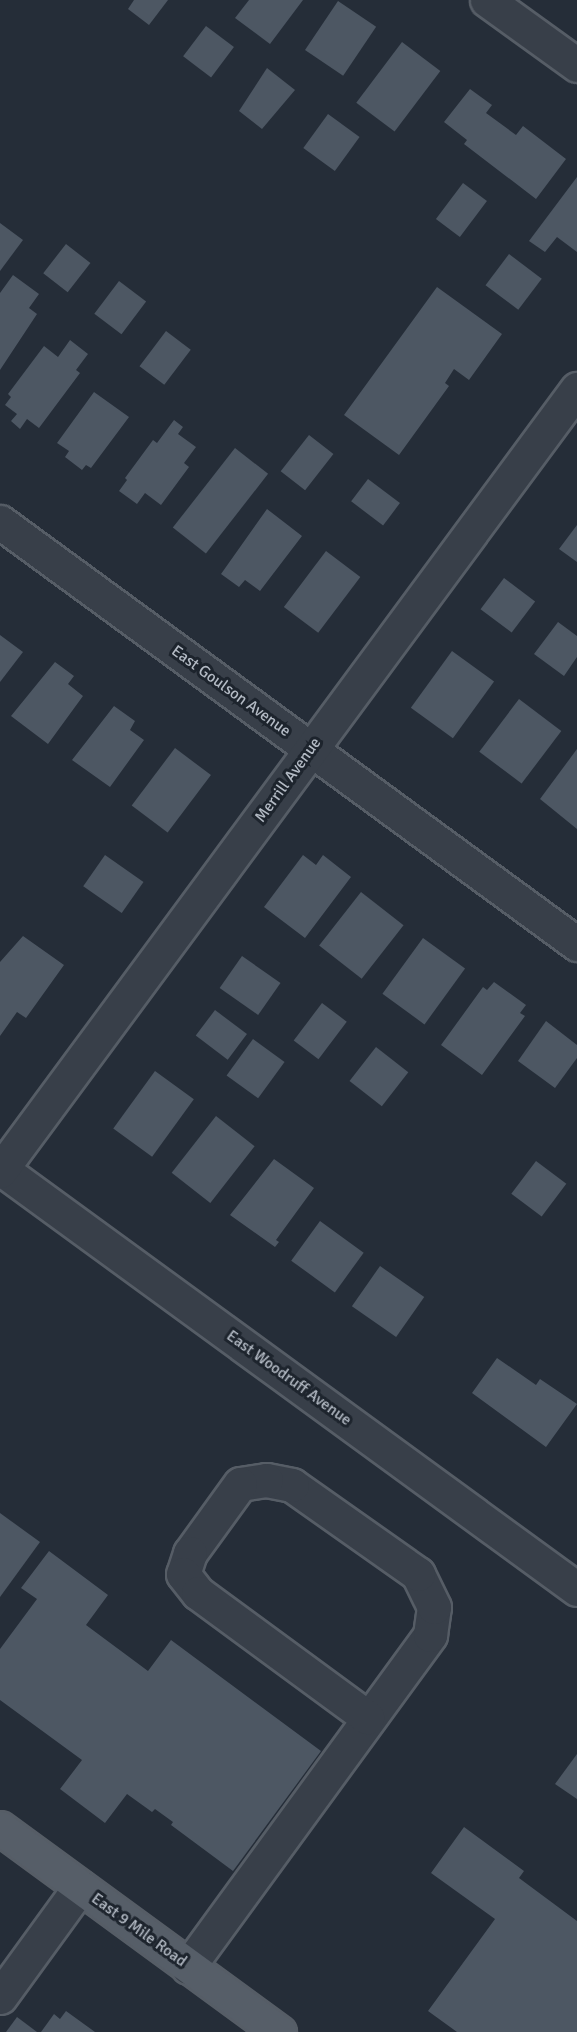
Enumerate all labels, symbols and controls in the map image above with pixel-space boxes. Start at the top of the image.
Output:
street label: East Goulson Avenue [168,641,294,741]
street label: Merrill Avenue [251,734,325,826]
street label: East Woodruff Avenue [223,1326,355,1430]
street label: East 9 Mile Road [88,1889,190,1971]

